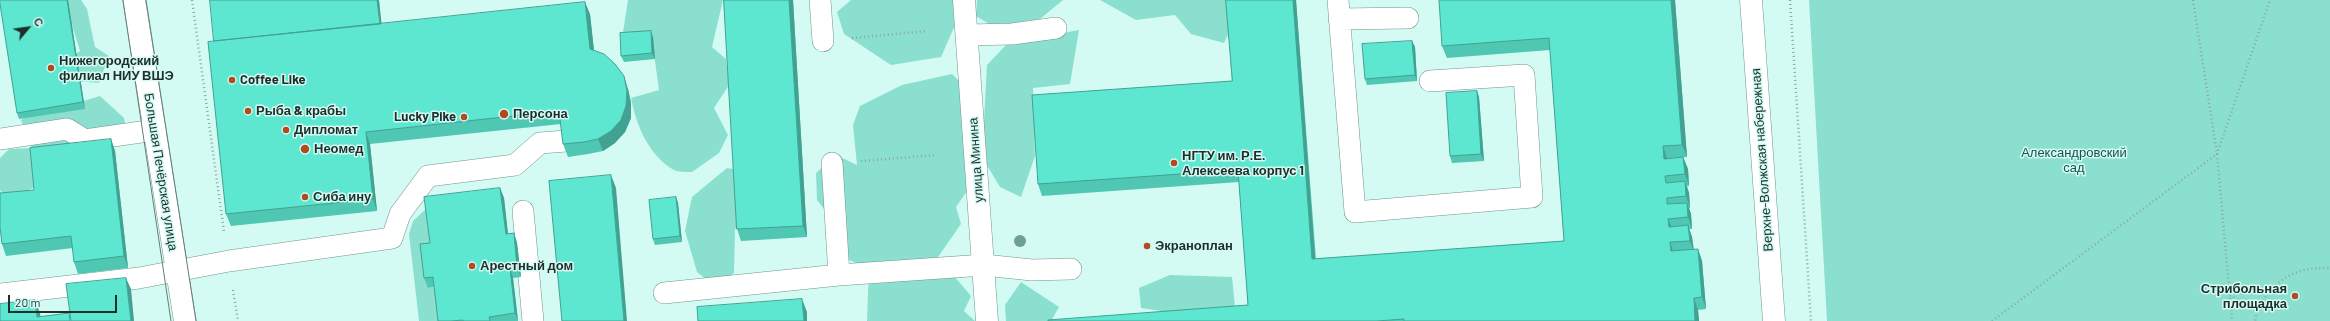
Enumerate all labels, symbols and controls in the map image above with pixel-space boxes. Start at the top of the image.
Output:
north arrow [8,8,48,48]
text: С [31,15,47,29]
place label: Нижегородский филиал НИУ ВШЭ [59,53,174,84]
marker: Нижегородский филиал НИУ ВШЭ [46,63,56,73]
street label: Верхне-Волжская набережная [1748,68,1776,252]
place label: Coffee Like [240,72,306,88]
marker: Coffee Like [227,75,237,85]
street label: Большая Печёрская улица [141,92,181,252]
place label: Рыба & крабы [256,103,346,119]
marker: Рыба & крабы [243,106,253,116]
place label: Персона [513,106,568,122]
marker: Персона [498,108,510,120]
place label: Lucky Pike [394,109,456,125]
marker: Lucky Pike [459,112,469,122]
street label: улица Минина [965,117,987,203]
place label: Дипломат [294,122,358,138]
marker: Дипломат [281,125,291,135]
place label: Неомед [314,141,363,157]
marker: Неомед [299,143,311,155]
park label: Александровский сад [2021,145,2127,176]
place label: НГТУ им. Р.Е. Алексеева корпус 1 [1182,148,1304,179]
marker: НГТУ им. Р.Е. Алексеева корпус 1 [1169,158,1179,168]
place label: Сиба ину [313,189,371,205]
marker: Сиба ину [300,192,310,202]
place label: Экраноплан [1155,238,1233,254]
marker: Экраноплан [1142,241,1152,251]
place label: Арестный дом [480,258,573,274]
marker: Арестный дом [467,261,477,271]
place label: Стрибольная площадка [2201,281,2287,312]
scale bar [10,287,119,313]
marker: Стрибольная площадка [2290,291,2300,301]
text: 20 m [15,295,41,309]

